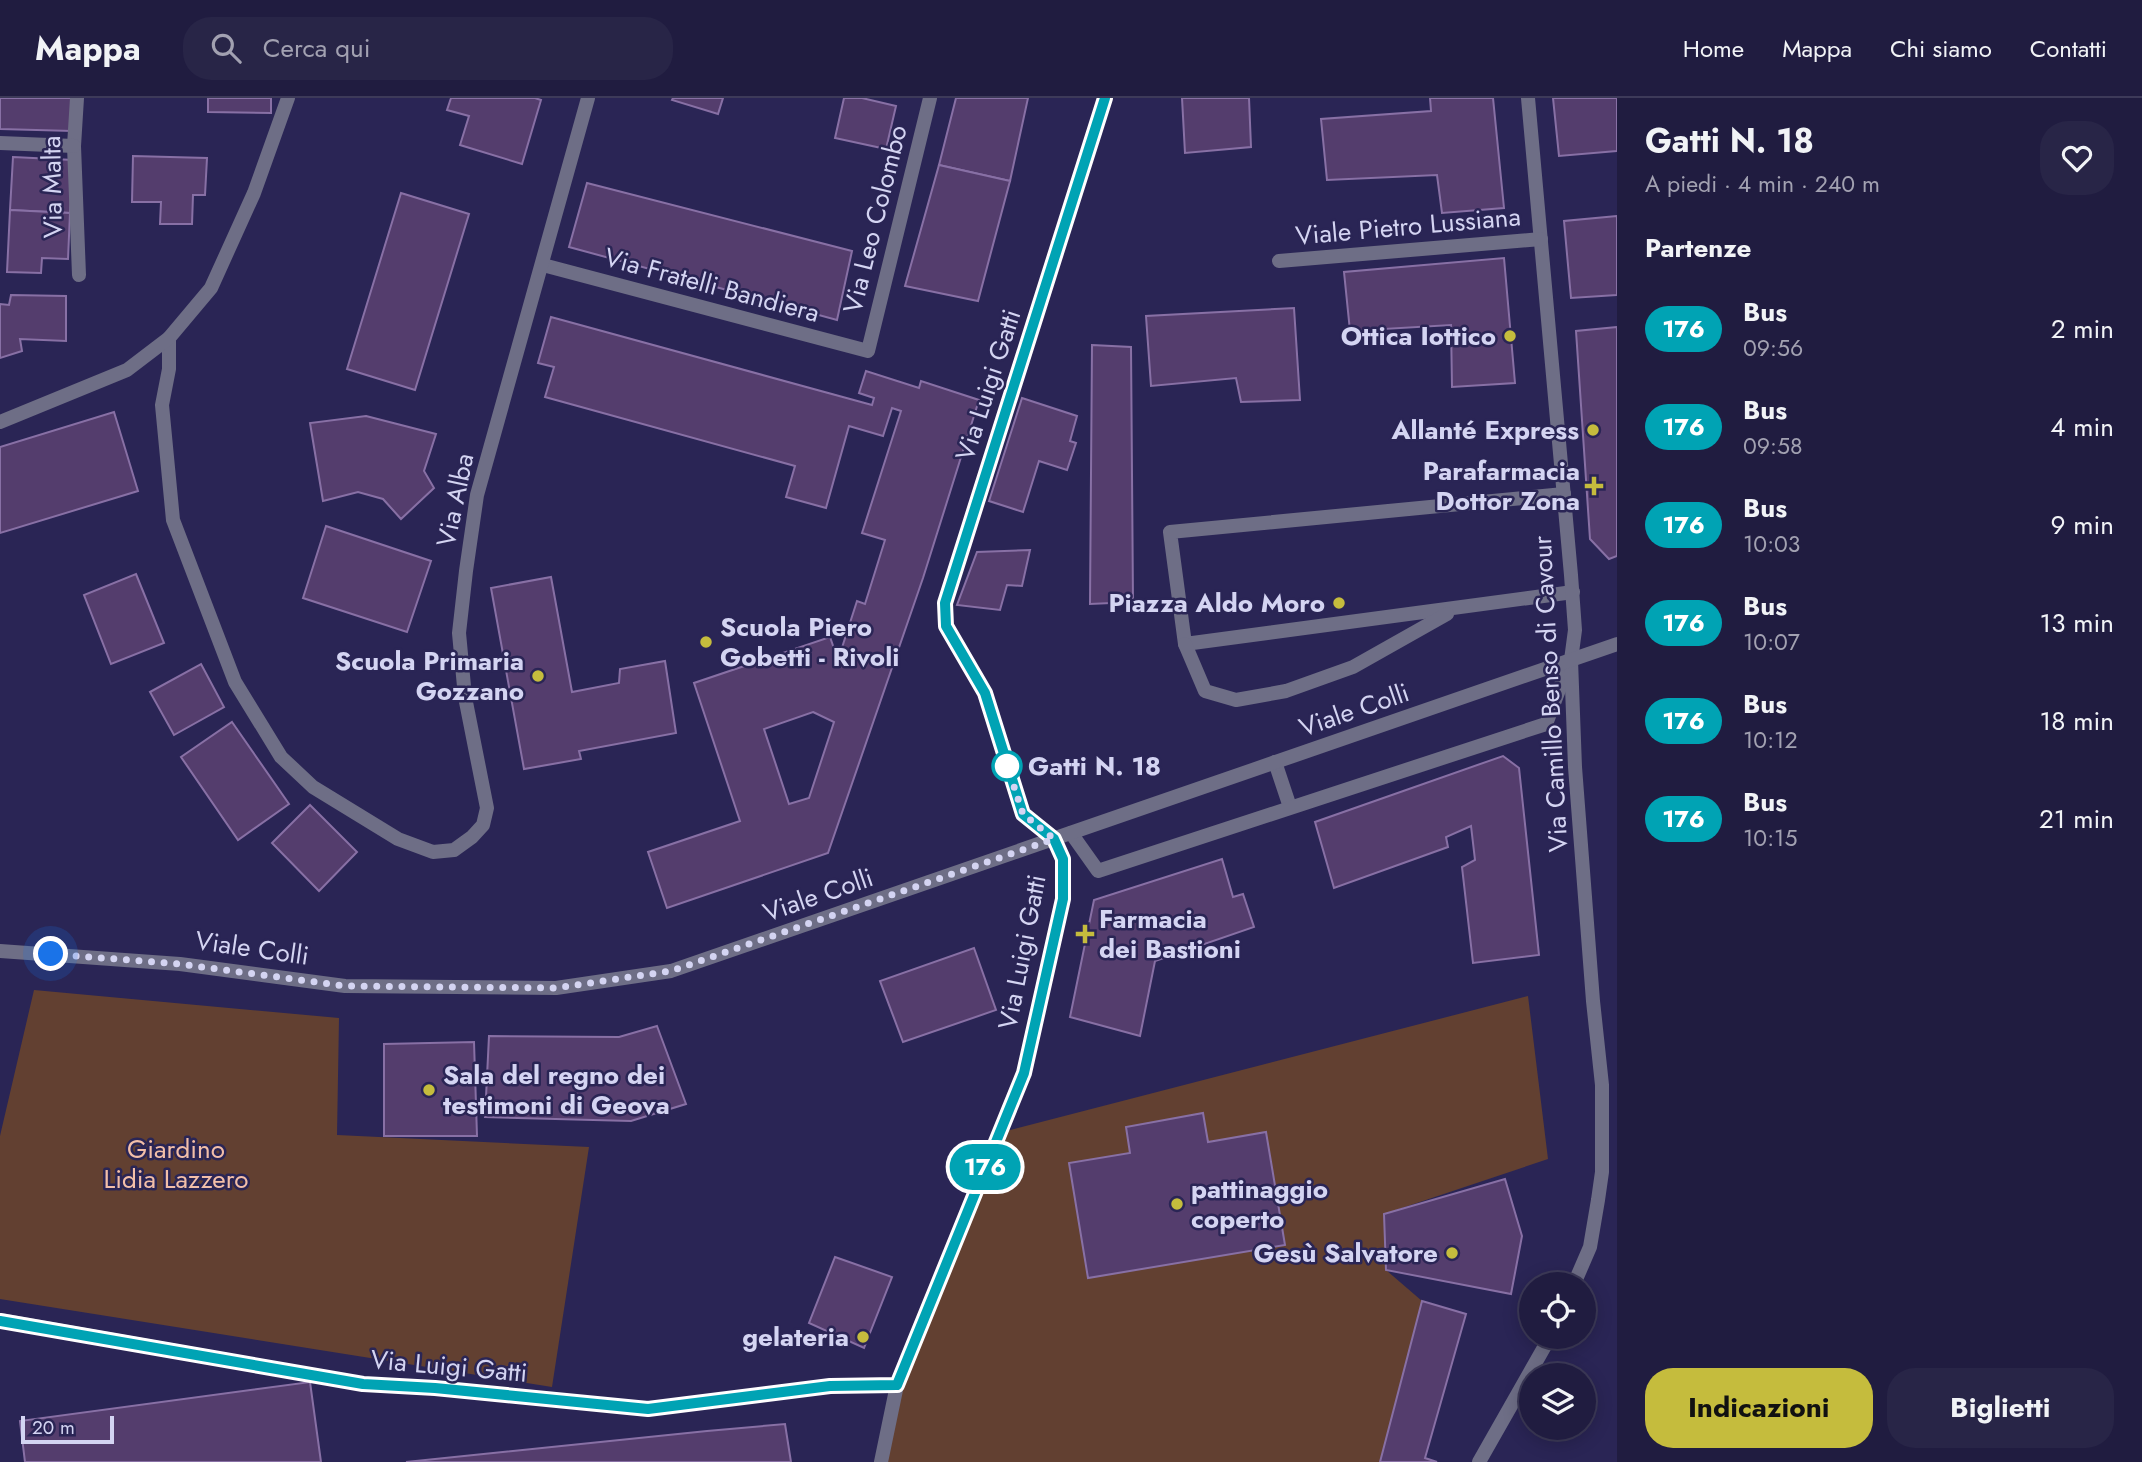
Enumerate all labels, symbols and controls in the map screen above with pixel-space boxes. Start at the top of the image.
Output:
search box [183,17,673,80]
text: Mappa [35,25,141,72]
icon: search [207,29,245,67]
text: Cerca qui [263,29,370,67]
text: Home [1683,31,1744,66]
text: Mappa [1782,31,1852,66]
text: Chi siamo [1890,31,1992,66]
text: Contatti [2030,31,2107,66]
text: Gatti N. 18 [1645,117,1814,164]
street label: Via Leo Colombo [833,121,917,317]
button: heart [2040,121,2114,195]
street label: Via Malta [32,135,72,239]
text: A piedi · 4 min · 240 m [1645,167,1880,201]
street label: Viale Pietro Lussiana [1294,197,1522,255]
text: Partenze [1645,229,1751,267]
street label: Via Fratelli Bandiera [600,238,824,332]
text: Bus [1743,293,1787,331]
street label: Via Luigi Gatti [946,304,1030,466]
text: 2 min [2051,310,2114,348]
text: 176 [1662,311,1705,346]
place label: Ottica Iottico [1341,317,1496,355]
marker: Ottica Iottico [1502,328,1518,344]
text: 09:56 [1743,331,1803,365]
text: Bus [1743,391,1787,429]
text: 4 min [2050,408,2114,446]
text: 176 [1662,409,1705,444]
place label: Allanté Express [1390,411,1579,449]
marker: Allanté Express [1585,422,1601,438]
text: 09:58 [1743,429,1802,463]
street label: Via Alba [427,450,483,550]
place label: Parafarmacia Dottor Zona [1423,452,1580,520]
marker: Parafarmacia Dottor Zona [1586,478,1602,494]
text: Bus [1743,489,1787,527]
text: 9 min [2051,506,2114,544]
text: 176 [1662,507,1705,542]
text: 10:03 [1743,527,1800,561]
street label: Via Camillo Benso di Cavour [1523,535,1577,853]
place label: Piazza Aldo Moro [1108,584,1325,622]
text: Bus [1743,587,1787,625]
marker: Piazza Aldo Moro [1331,595,1347,611]
text: 13 min [2040,604,2114,642]
text: 176 [1662,605,1705,640]
place label: Scuola Piero Gobetti - Rivoli [720,608,899,676]
text: 10:07 [1743,625,1800,659]
marker: Scuola Piero Gobetti - Rivoli [698,634,714,650]
place label: Scuola Primaria Gozzano [335,642,524,710]
marker: Scuola Primaria Gozzano [530,668,546,684]
street label: Viale Colli [1294,673,1414,747]
text: Bus [1743,685,1787,723]
text: 18 min [2040,702,2114,740]
text: 176 [1662,703,1705,738]
text: 10:12 [1743,723,1798,757]
place label: Gatti N. 18 [1028,747,1161,785]
marker: Gatti N. 18 [992,751,1022,781]
text: Bus [1743,783,1787,821]
text: 21 min [2039,800,2114,838]
text: 176 [1662,801,1705,836]
text: 10:15 [1743,821,1797,855]
street label: Viale Colli [758,858,878,932]
street label: Via Luigi Gatti [988,871,1056,1033]
place label: Farmacia dei Bastioni [1099,900,1241,968]
street label: Viale Colli [193,921,311,975]
marker: Farmacia dei Bastioni [1077,926,1093,942]
your location [33,936,68,971]
place label: Sala del regno dei testimoni di Geova [443,1056,670,1124]
marker: Sala del regno dei testimoni di Geova [421,1082,437,1098]
park label: Giardino Lidia Lazzero [104,1130,248,1198]
line badge: 176 [945,1144,1025,1190]
text: 176 [964,1149,1006,1184]
place label: pattinaggio coperto [1191,1170,1328,1238]
marker: pattinaggio coperto [1169,1196,1185,1212]
place label: Gesù Salvatore [1254,1234,1438,1272]
marker: Gesù Salvatore [1444,1245,1460,1261]
map controls [1519,1272,1596,1440]
button: locate [1519,1272,1596,1349]
place label: gelateria [742,1318,849,1356]
marker: gelateria [855,1329,871,1345]
street label: Via Luigi Gatti [369,1340,529,1392]
button: layers [1519,1363,1596,1440]
button: Indicazioni [1645,1368,1873,1448]
button: Biglietti [1887,1368,2114,1448]
scale bar [21,1413,114,1445]
text: 20 m [32,1414,75,1441]

